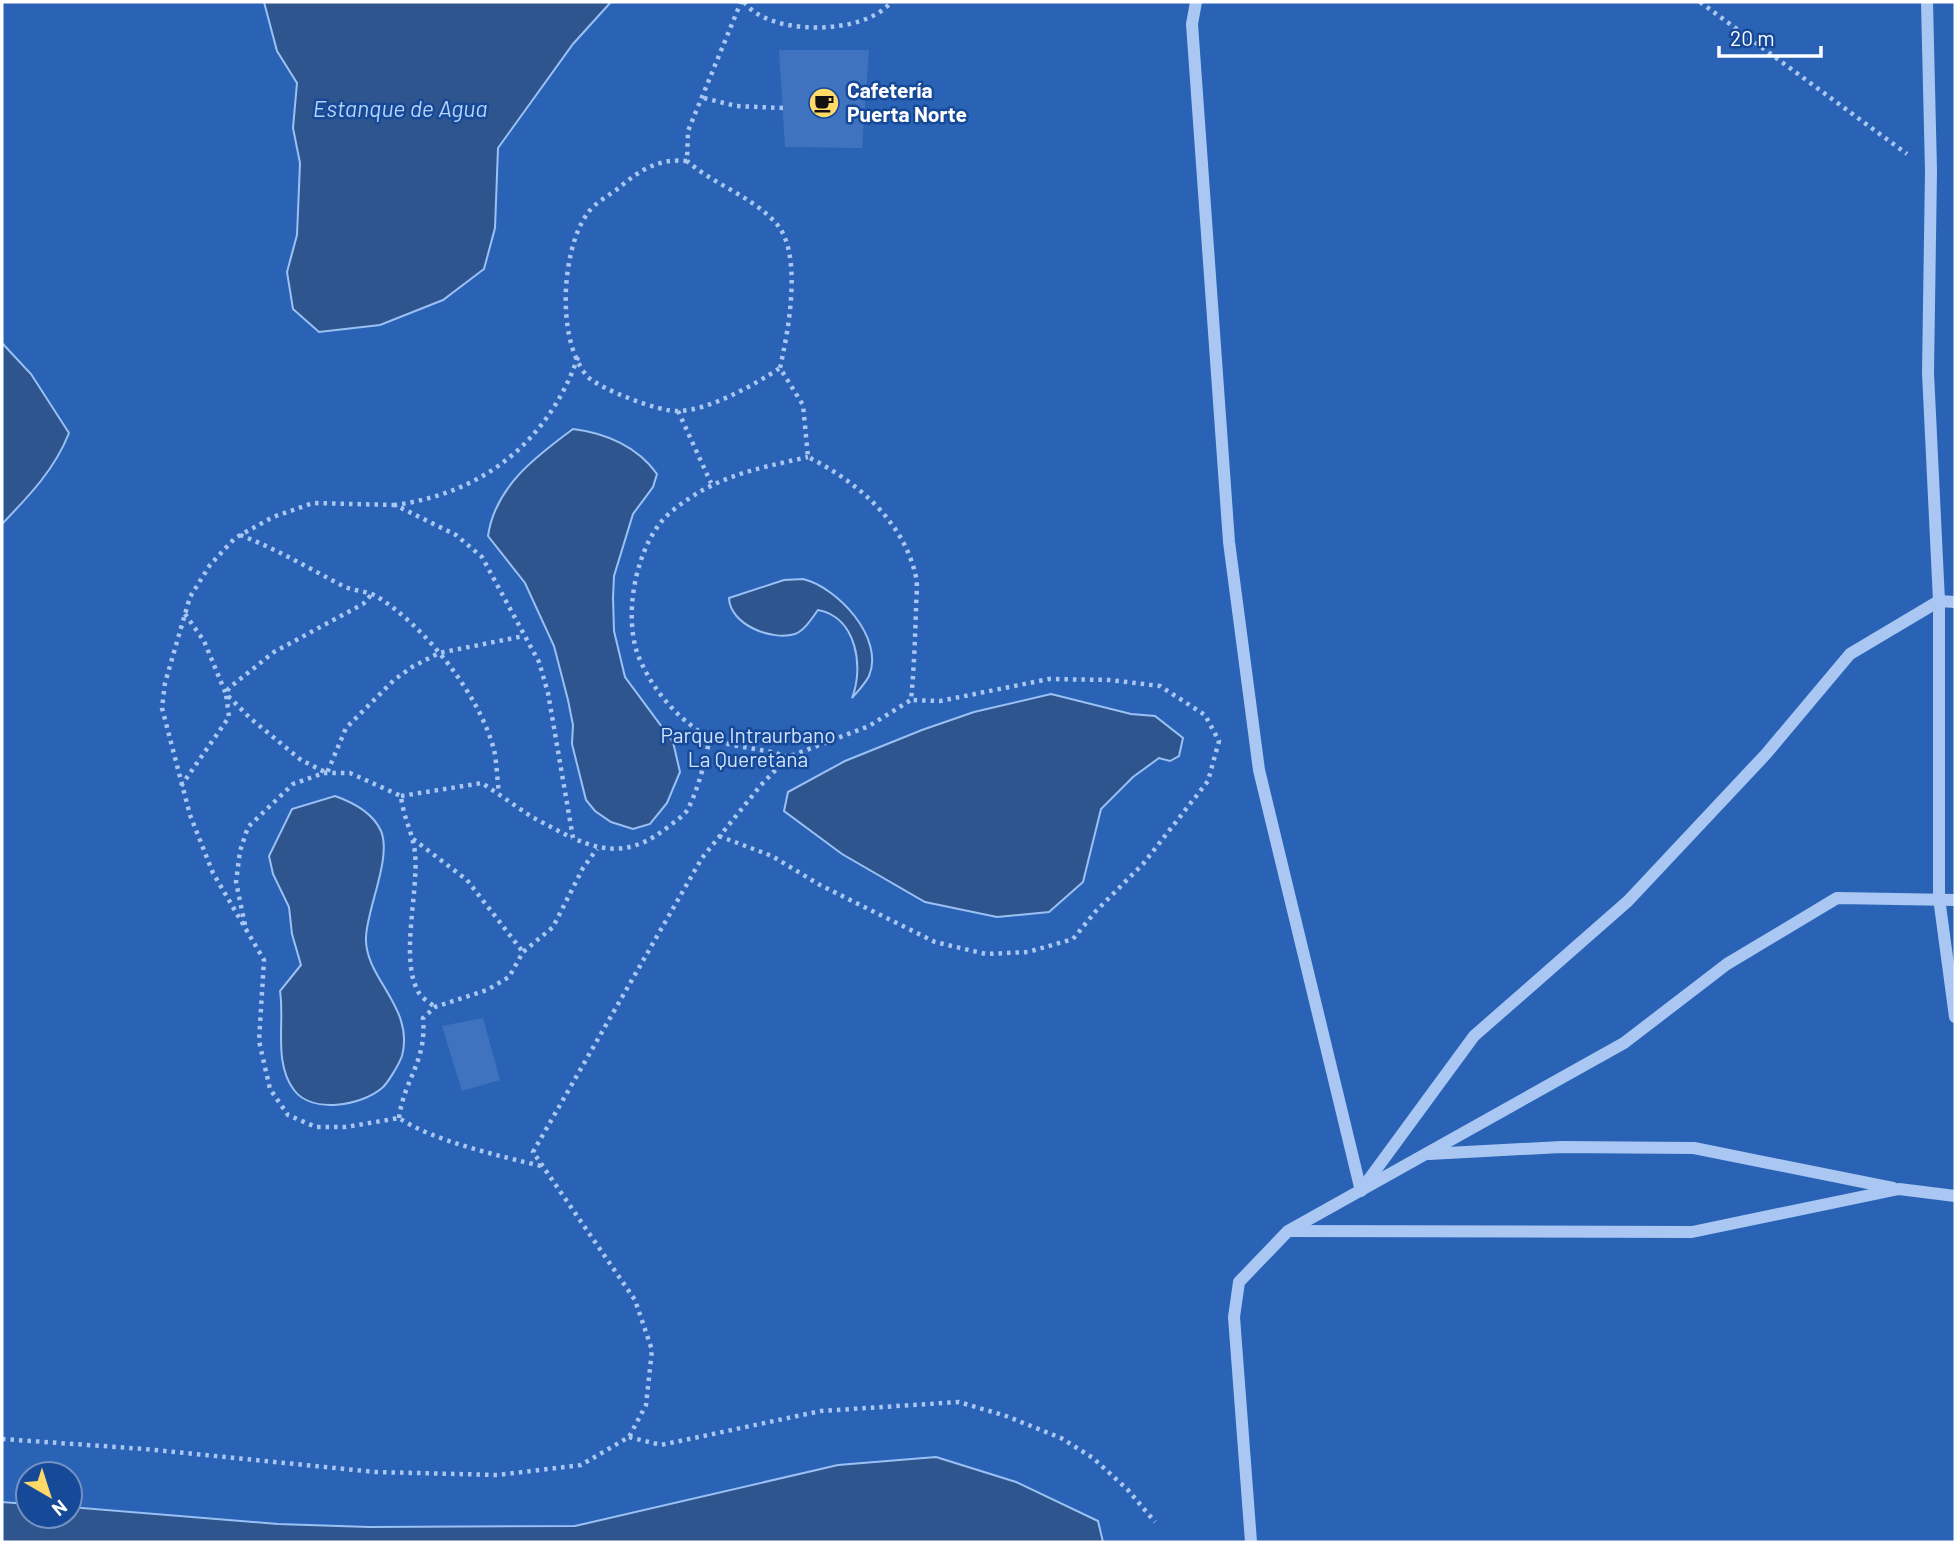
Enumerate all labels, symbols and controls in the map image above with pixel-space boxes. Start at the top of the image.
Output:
scale bar [1719,14,1820,58]
text: 20 m [1730,25,1775,50]
place label: Cafetería Puerta Norte [847,77,967,126]
cafe icon: Cafetería Puerta Norte [807,86,841,120]
water label: Estanque de Agua [313,94,487,122]
park label: Parque Intraurbano La Queretana [660,722,836,771]
north arrow [14,1460,84,1530]
text: N [48,1496,72,1522]

